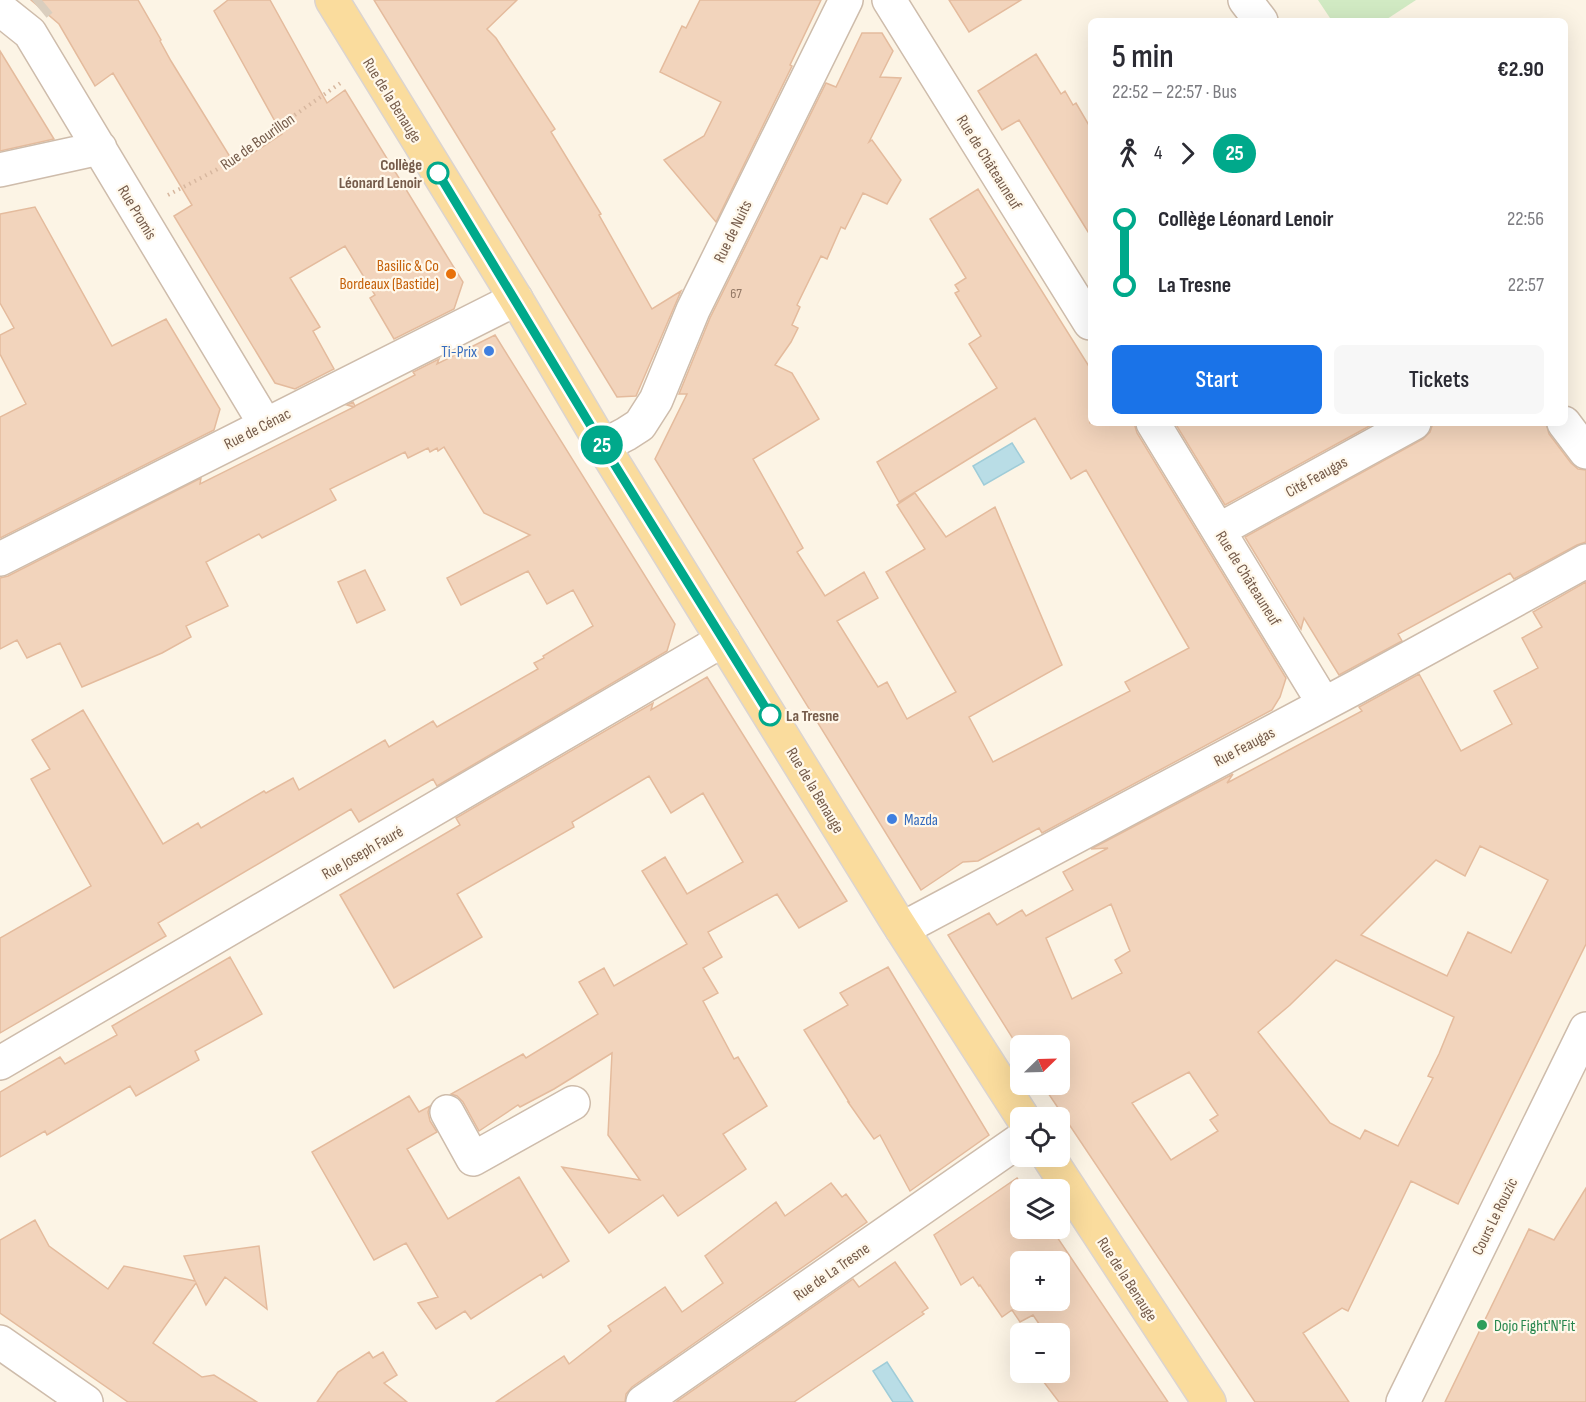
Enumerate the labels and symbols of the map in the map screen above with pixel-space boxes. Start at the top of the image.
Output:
street label: Rue de la Benauge [358,55,425,147]
street label: Rue de Bourillon [217,110,299,175]
street label: Rue de Châteauneuf [952,112,1026,214]
place label: Collège Léonard Lenoir [339,156,422,193]
marker: Collège Léonard Lenoir [427,162,449,184]
street label: Rue Promis [113,182,160,244]
street label: Rue de Nuits [710,197,757,266]
place label: Basilic & Co Bordeaux (Bastide) [339,257,439,294]
marker: Basilic & Co Bordeaux (Bastide) [444,267,458,281]
house number: 67 [730,285,742,302]
place label: Ti-Prix [441,343,477,362]
marker: Ti-Prix [482,344,496,358]
street label: Rue de Cénac [221,404,294,454]
line badge: 25 [575,426,629,464]
street label: Cité Feaugas [1283,452,1351,502]
street label: Rue de Châteauneuf [1211,528,1285,630]
marker: La Tresne [759,704,781,726]
place label: La Tresne [786,707,839,726]
street label: Rue Feaugas [1211,723,1279,771]
street label: Rue de la Benauge [782,745,848,837]
place label: Mazda [904,811,938,830]
marker: Mazda [885,812,899,826]
street label: Rue Joseph Fauré [319,822,407,884]
north arrow [1010,1035,1070,1095]
street label: Cours Le Rouzic [1468,1175,1522,1259]
street label: Rue de la Benauge [1093,1234,1161,1325]
street label: Rue de La Tresne [790,1239,874,1305]
place label: Dojo Fight'N'Fit [1494,1317,1576,1336]
marker: Dojo Fight'N'Fit [1475,1318,1489,1332]

